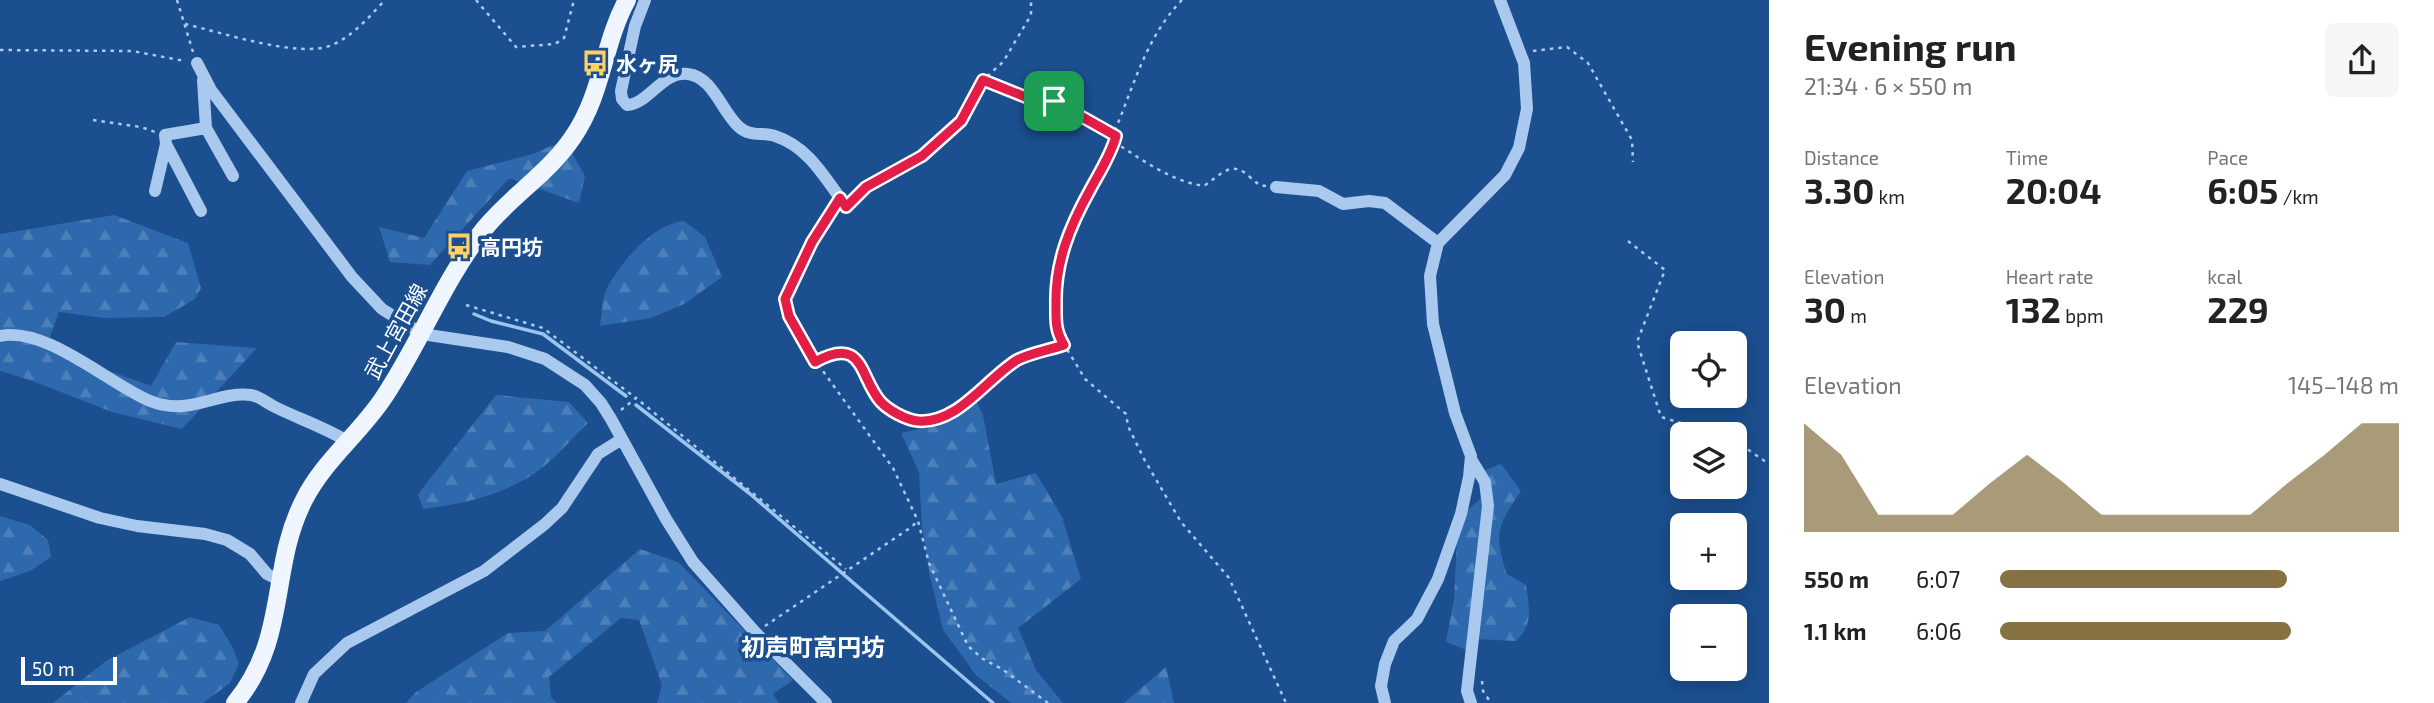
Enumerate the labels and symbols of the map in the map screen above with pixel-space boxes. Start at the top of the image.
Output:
bus stop icon: 水ヶ尻 [580,48,610,78]
place label: 水ヶ尻 [616,51,679,76]
pin [1024,71,1084,131]
bus stop icon: 高円坊 [444,231,474,261]
place label: 高円坊 [480,234,543,259]
street label: 武上宮田線 [359,279,431,383]
district label: 初声町高円坊 [741,632,885,661]
scale bar [21,654,117,686]

